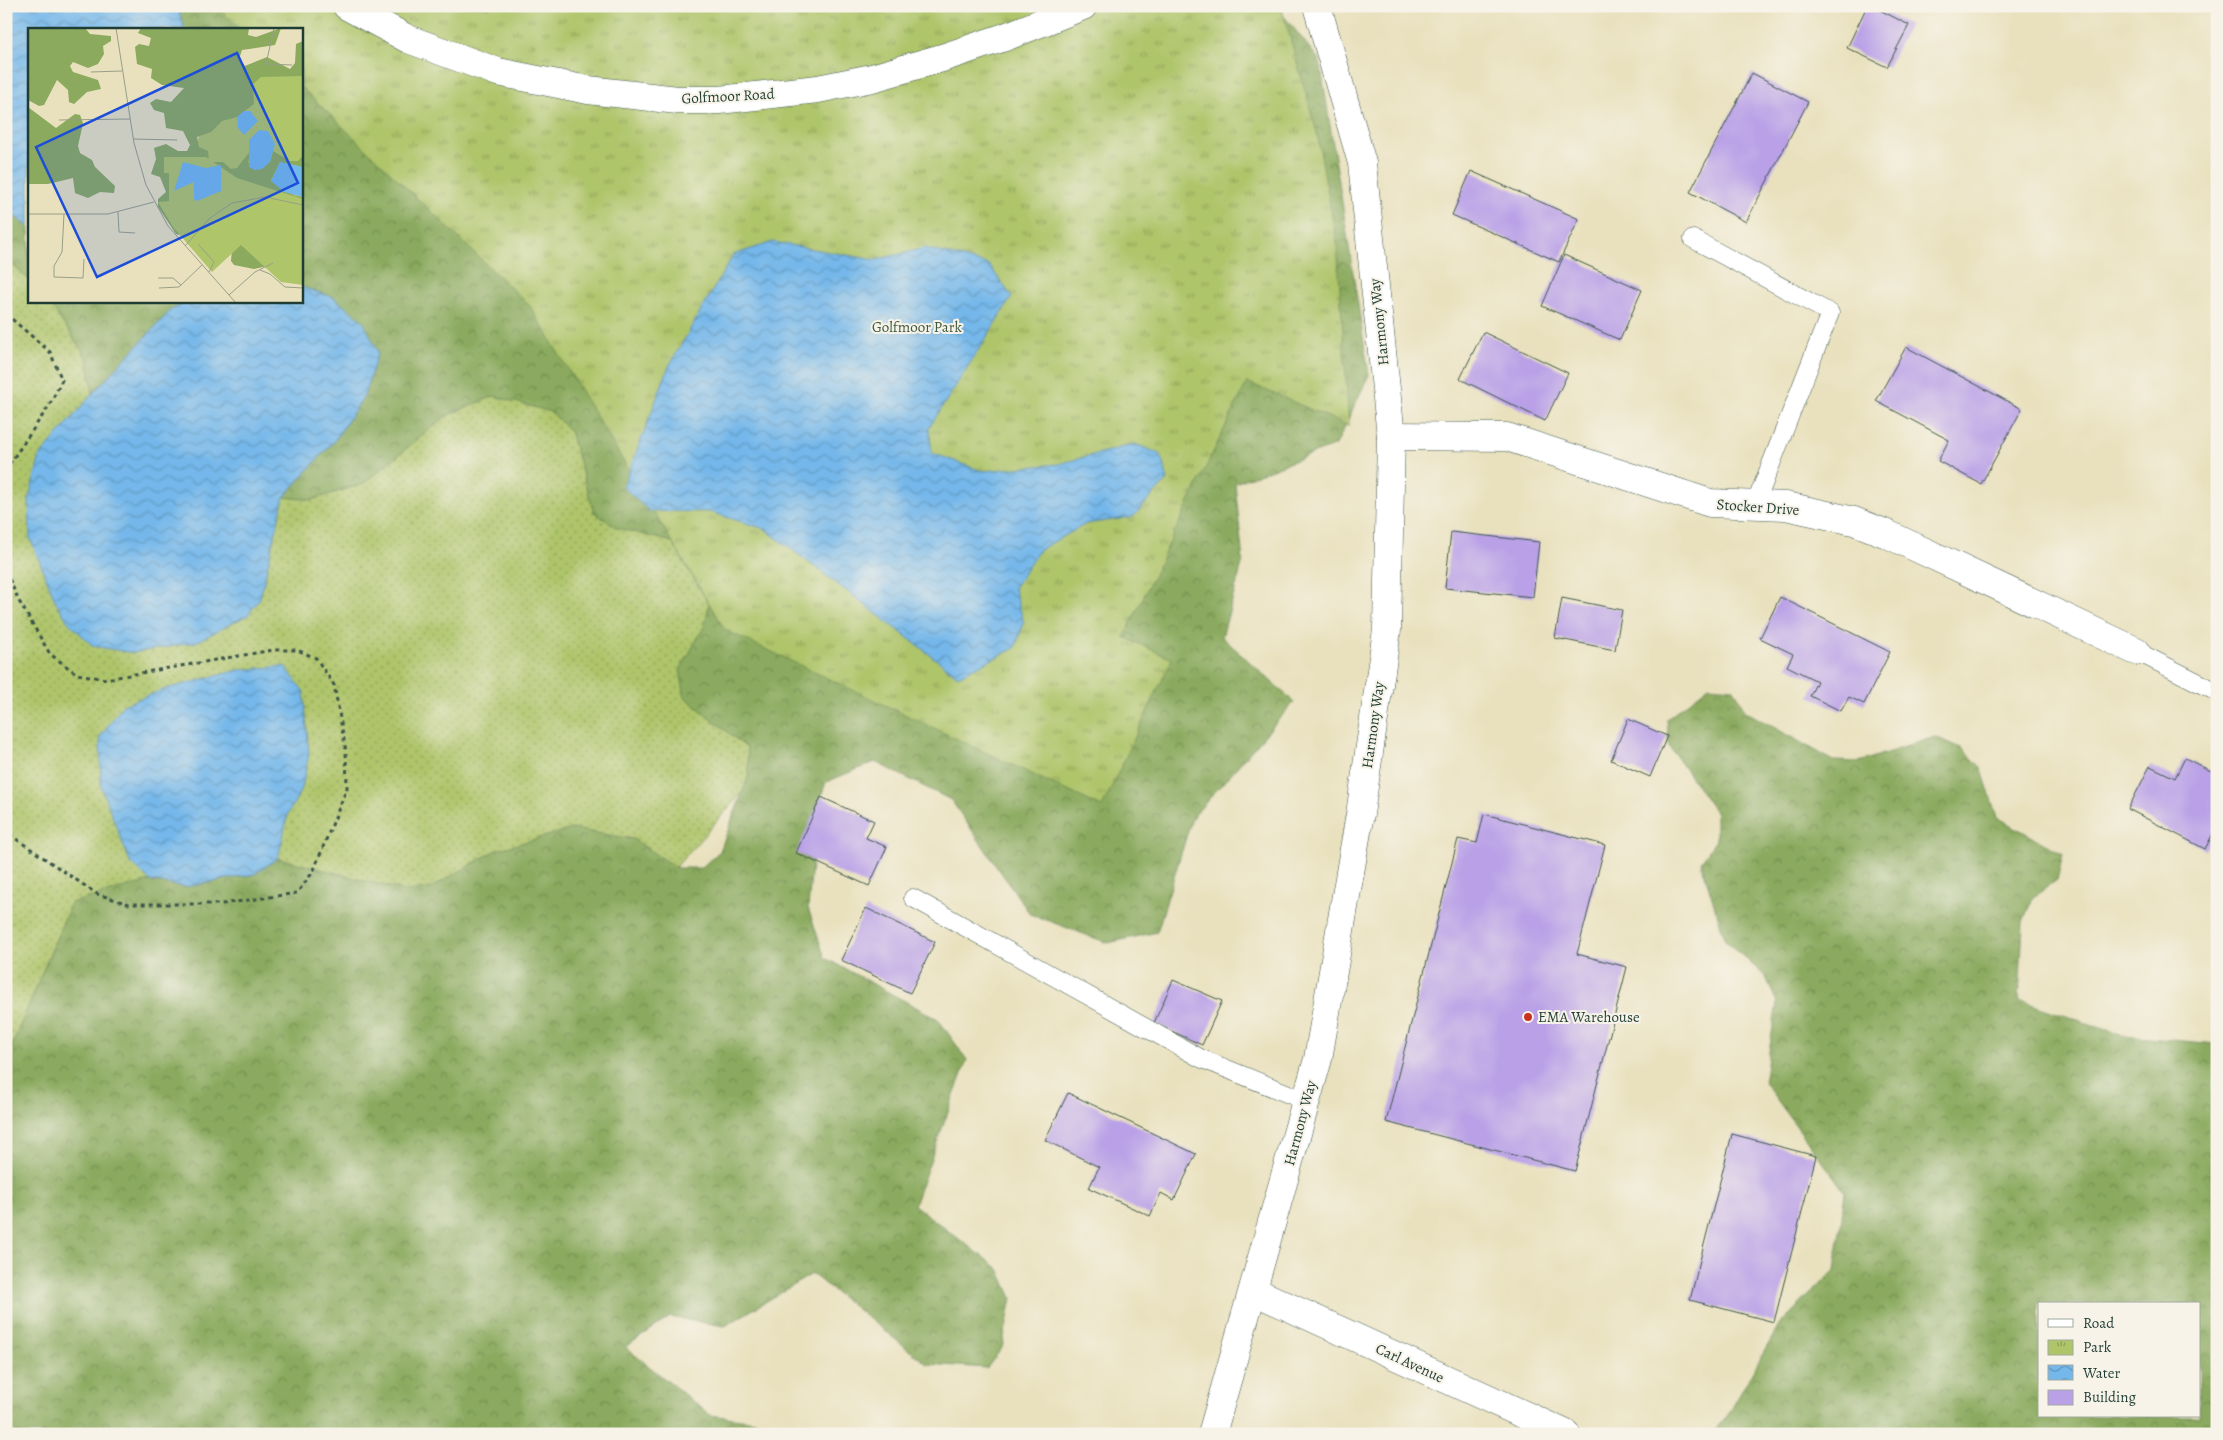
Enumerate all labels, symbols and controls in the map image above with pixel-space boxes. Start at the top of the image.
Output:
inset map [28,28,302,302]
street label: Golfmoor Road [681,84,776,108]
street label: Harmony Way [1364,277,1394,367]
park label: Golfmoor Park [872,317,963,337]
street label: Stocker Drive [1716,494,1800,520]
street label: Harmony Way [1357,680,1389,770]
place label: EMA Warehouse [1538,1007,1640,1027]
marker: EMA Warehouse [1522,1011,1534,1023]
street label: Harmony Way [1279,1078,1321,1168]
legend [2038,1302,2200,1418]
text: Road [2083,1313,2115,1333]
text: Park [2083,1337,2112,1357]
street label: Carl Avenue [1372,1338,1448,1388]
text: Water [2082,1363,2120,1383]
text: Building [2083,1387,2136,1407]

